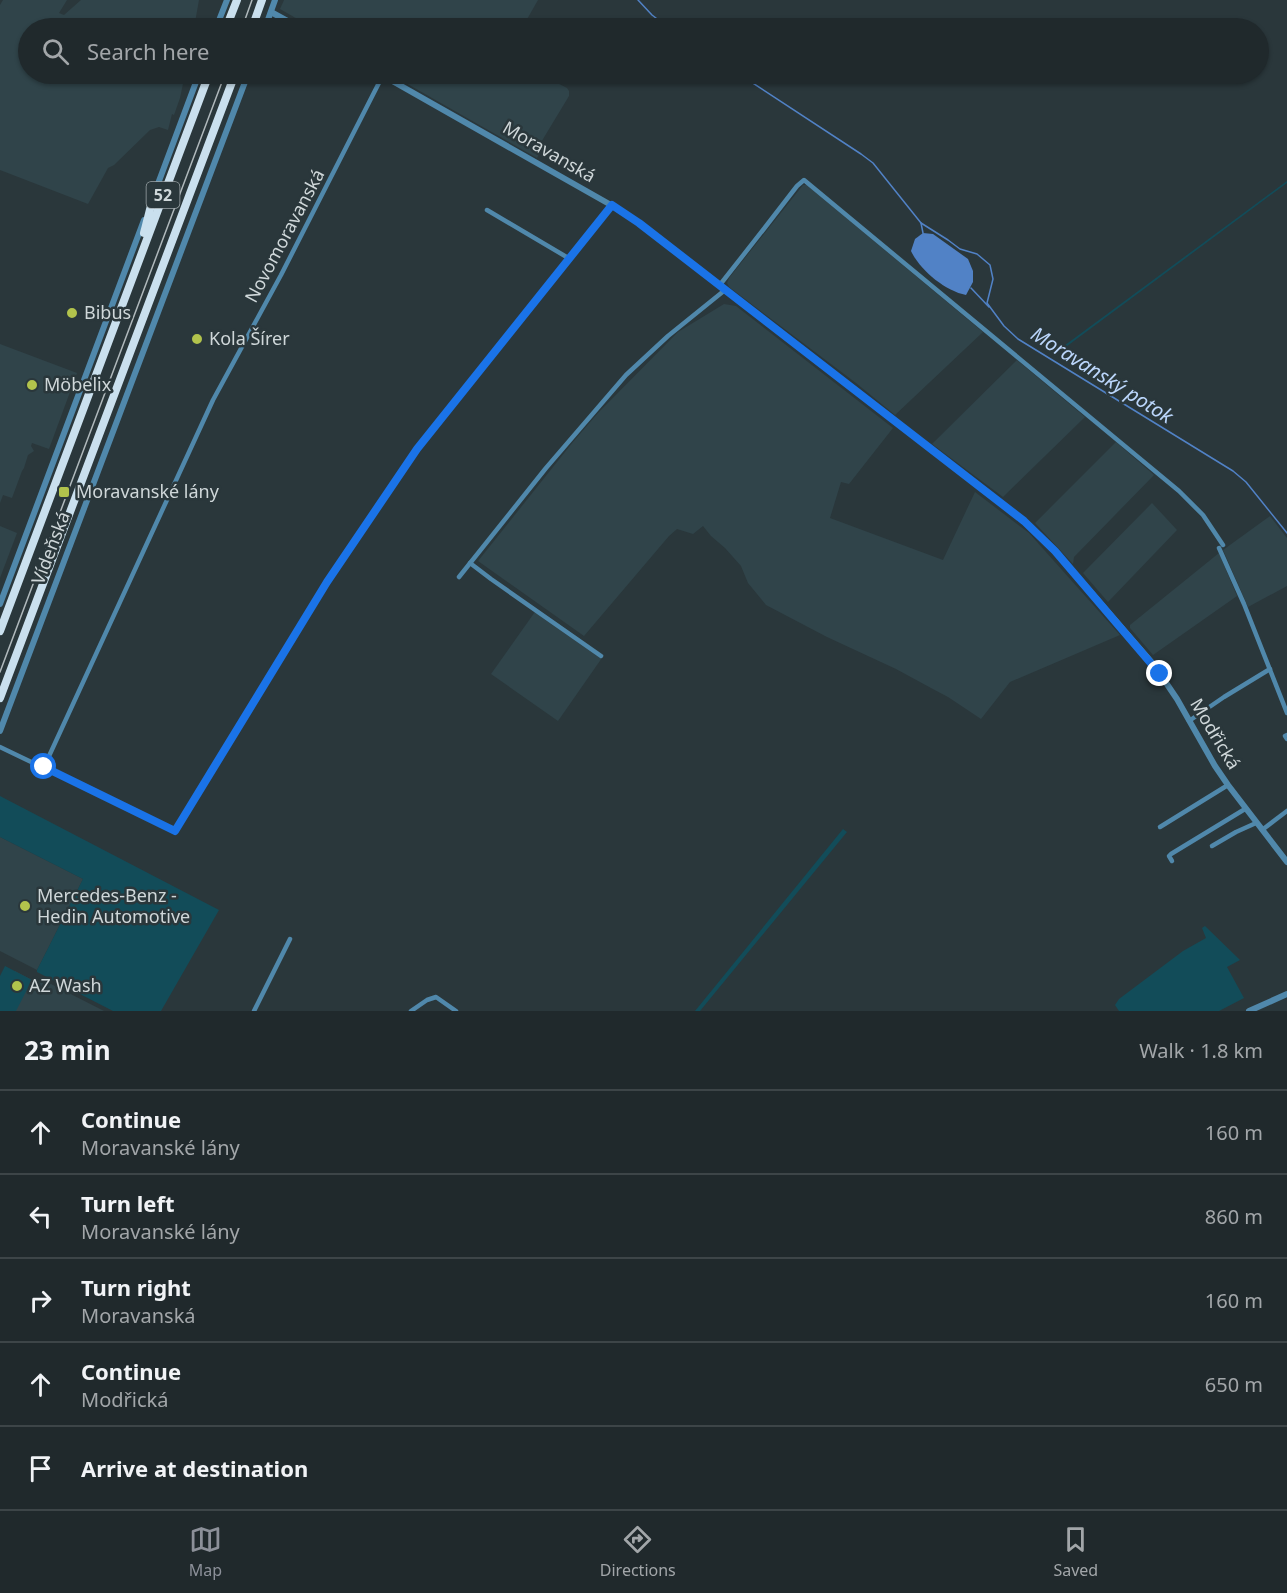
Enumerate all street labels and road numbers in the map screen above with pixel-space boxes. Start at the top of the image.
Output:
street label: Moravanská [499,115,600,187]
street label: Novomoravanská [239,165,329,306]
road number: 52 [146,182,180,208]
street label: Vídeňská [25,508,75,587]
street label: Modřická [1185,694,1246,773]

